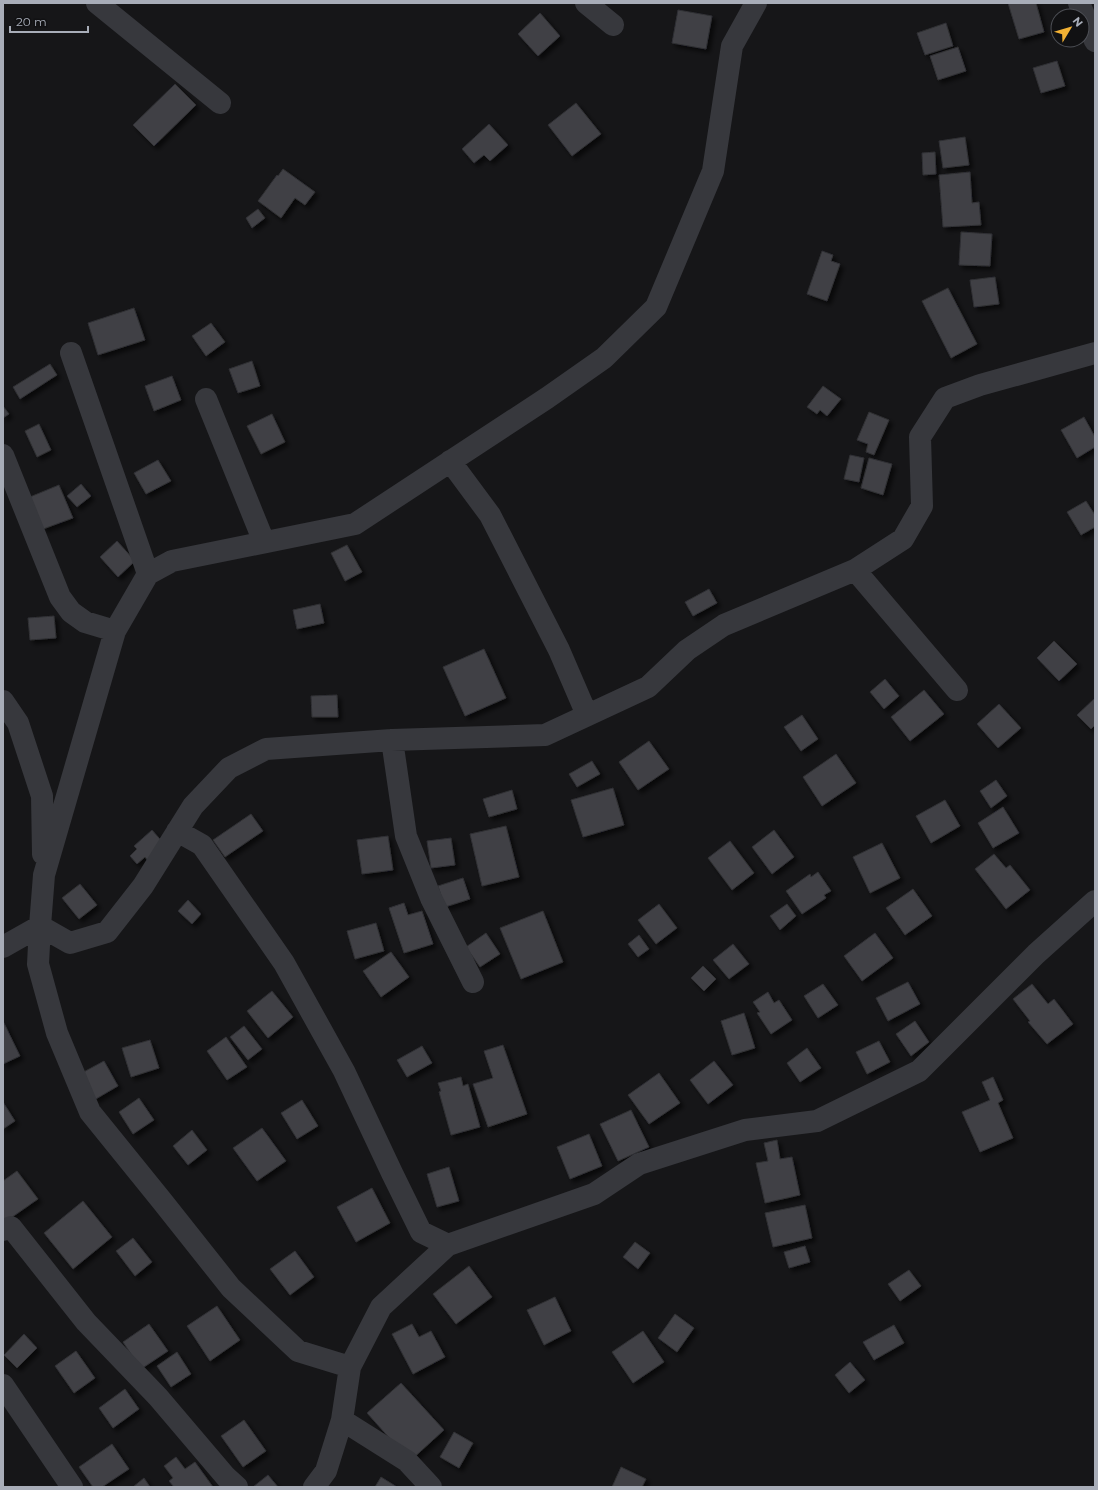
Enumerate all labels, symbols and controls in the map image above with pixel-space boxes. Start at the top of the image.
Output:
scale bar [10,8,88,34]
north arrow [1050,8,1090,48]
text: 20 m [16,14,47,29]
text: N [1070,14,1086,30]

